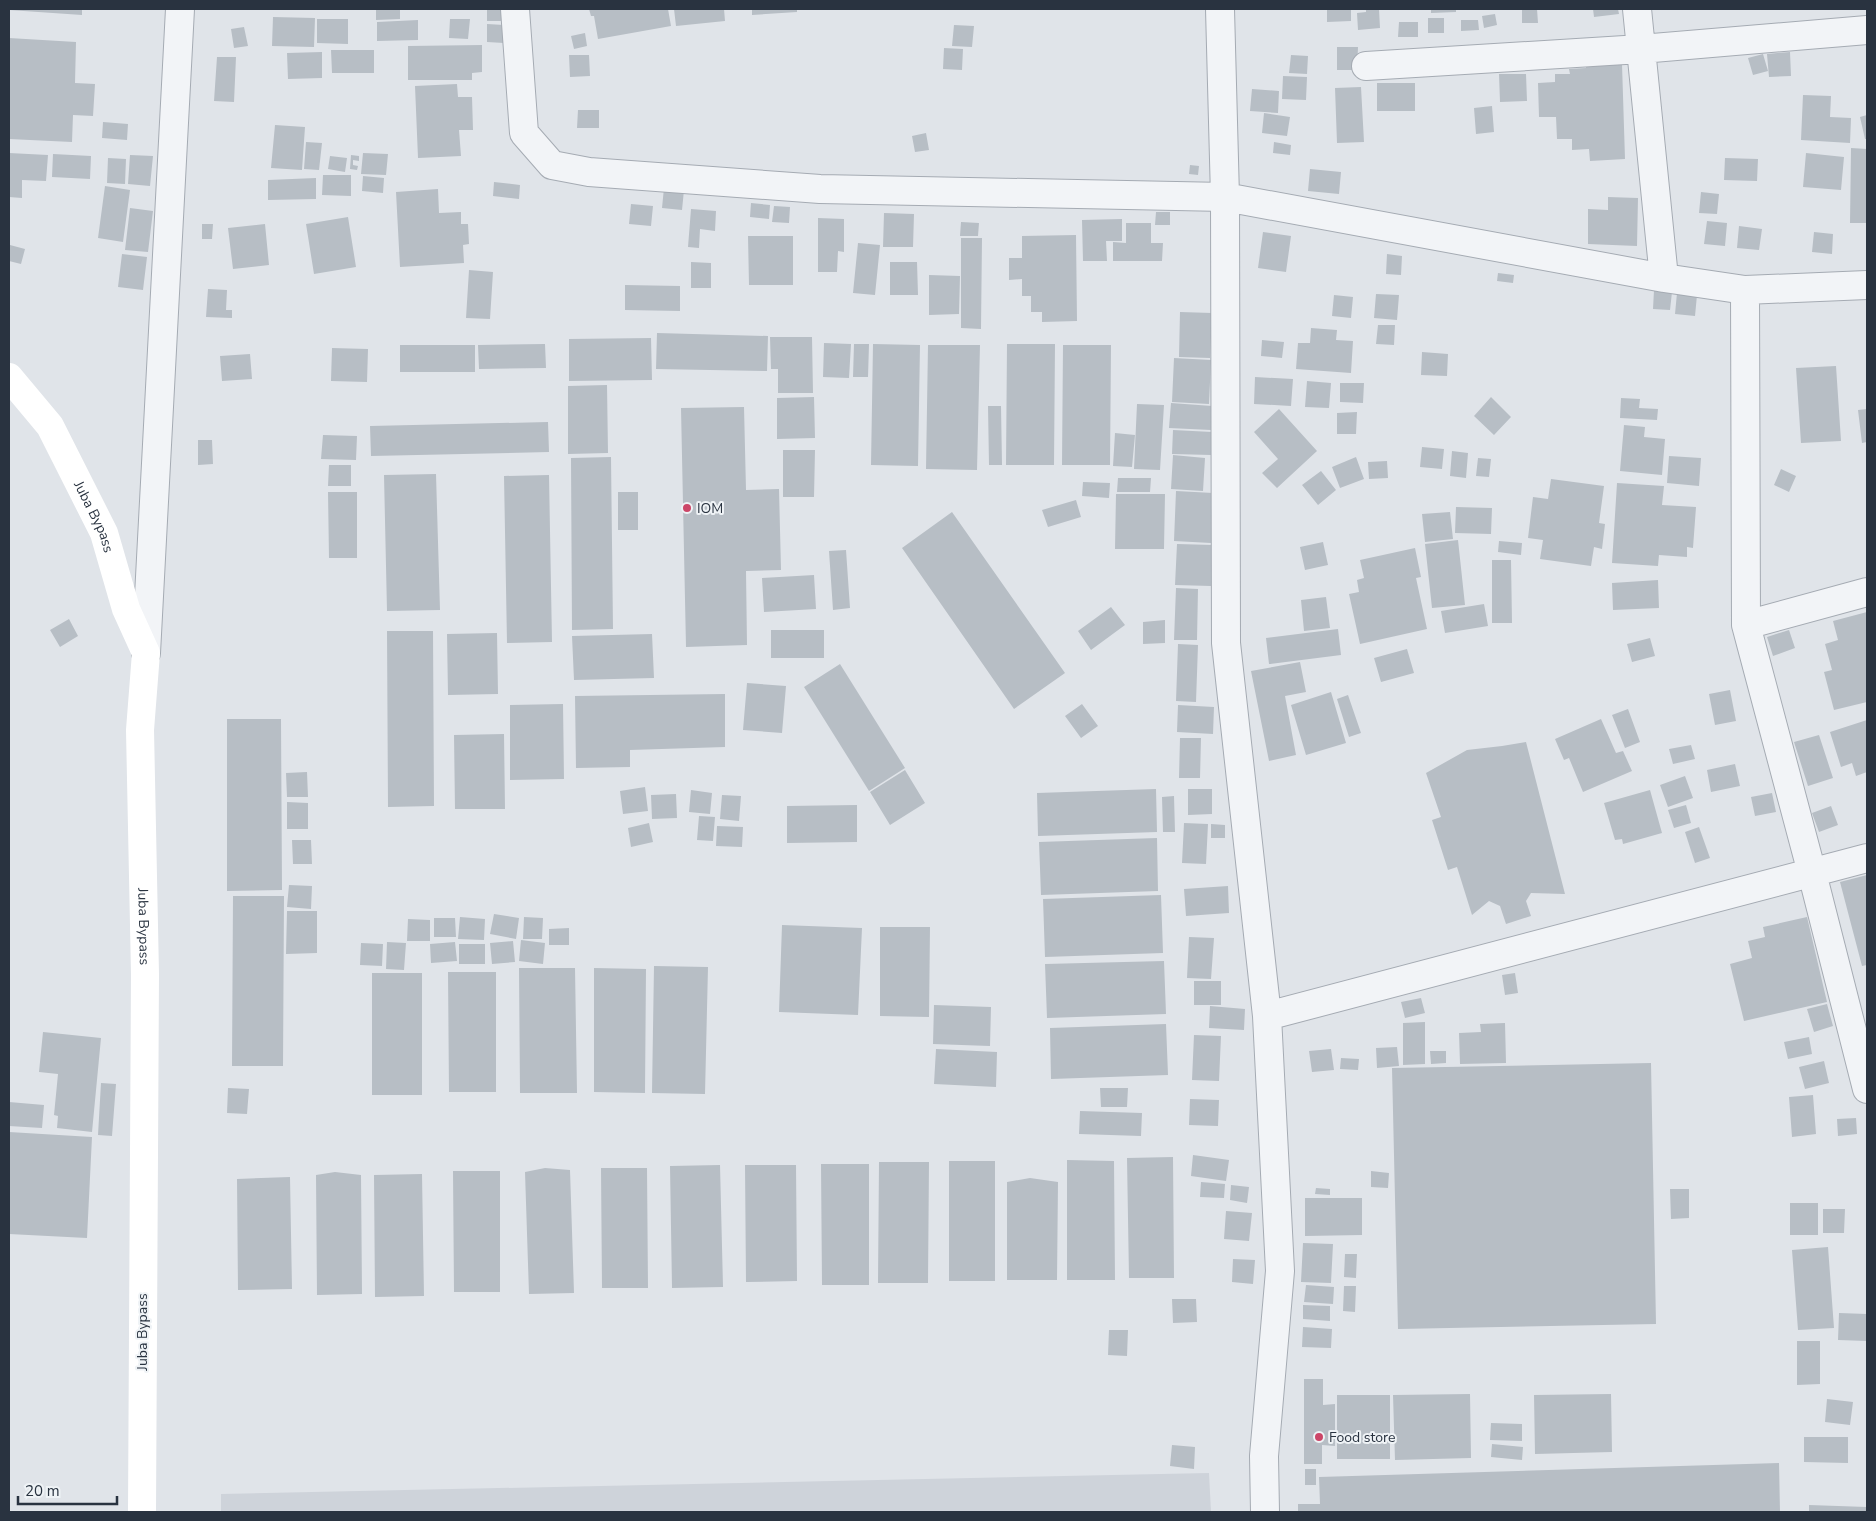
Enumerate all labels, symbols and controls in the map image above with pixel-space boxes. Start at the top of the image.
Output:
street label: Juba Bypass [69,477,118,555]
place label: IOM [697,499,723,518]
marker: IOM [681,502,693,514]
street label: Juba Bypass [133,887,154,966]
street label: Juba Bypass [133,1293,152,1372]
place label: Food store [1329,1428,1395,1447]
marker: Food store [1313,1431,1325,1443]
scale bar [18,1474,116,1506]
text: 20 m [25,1481,60,1501]

